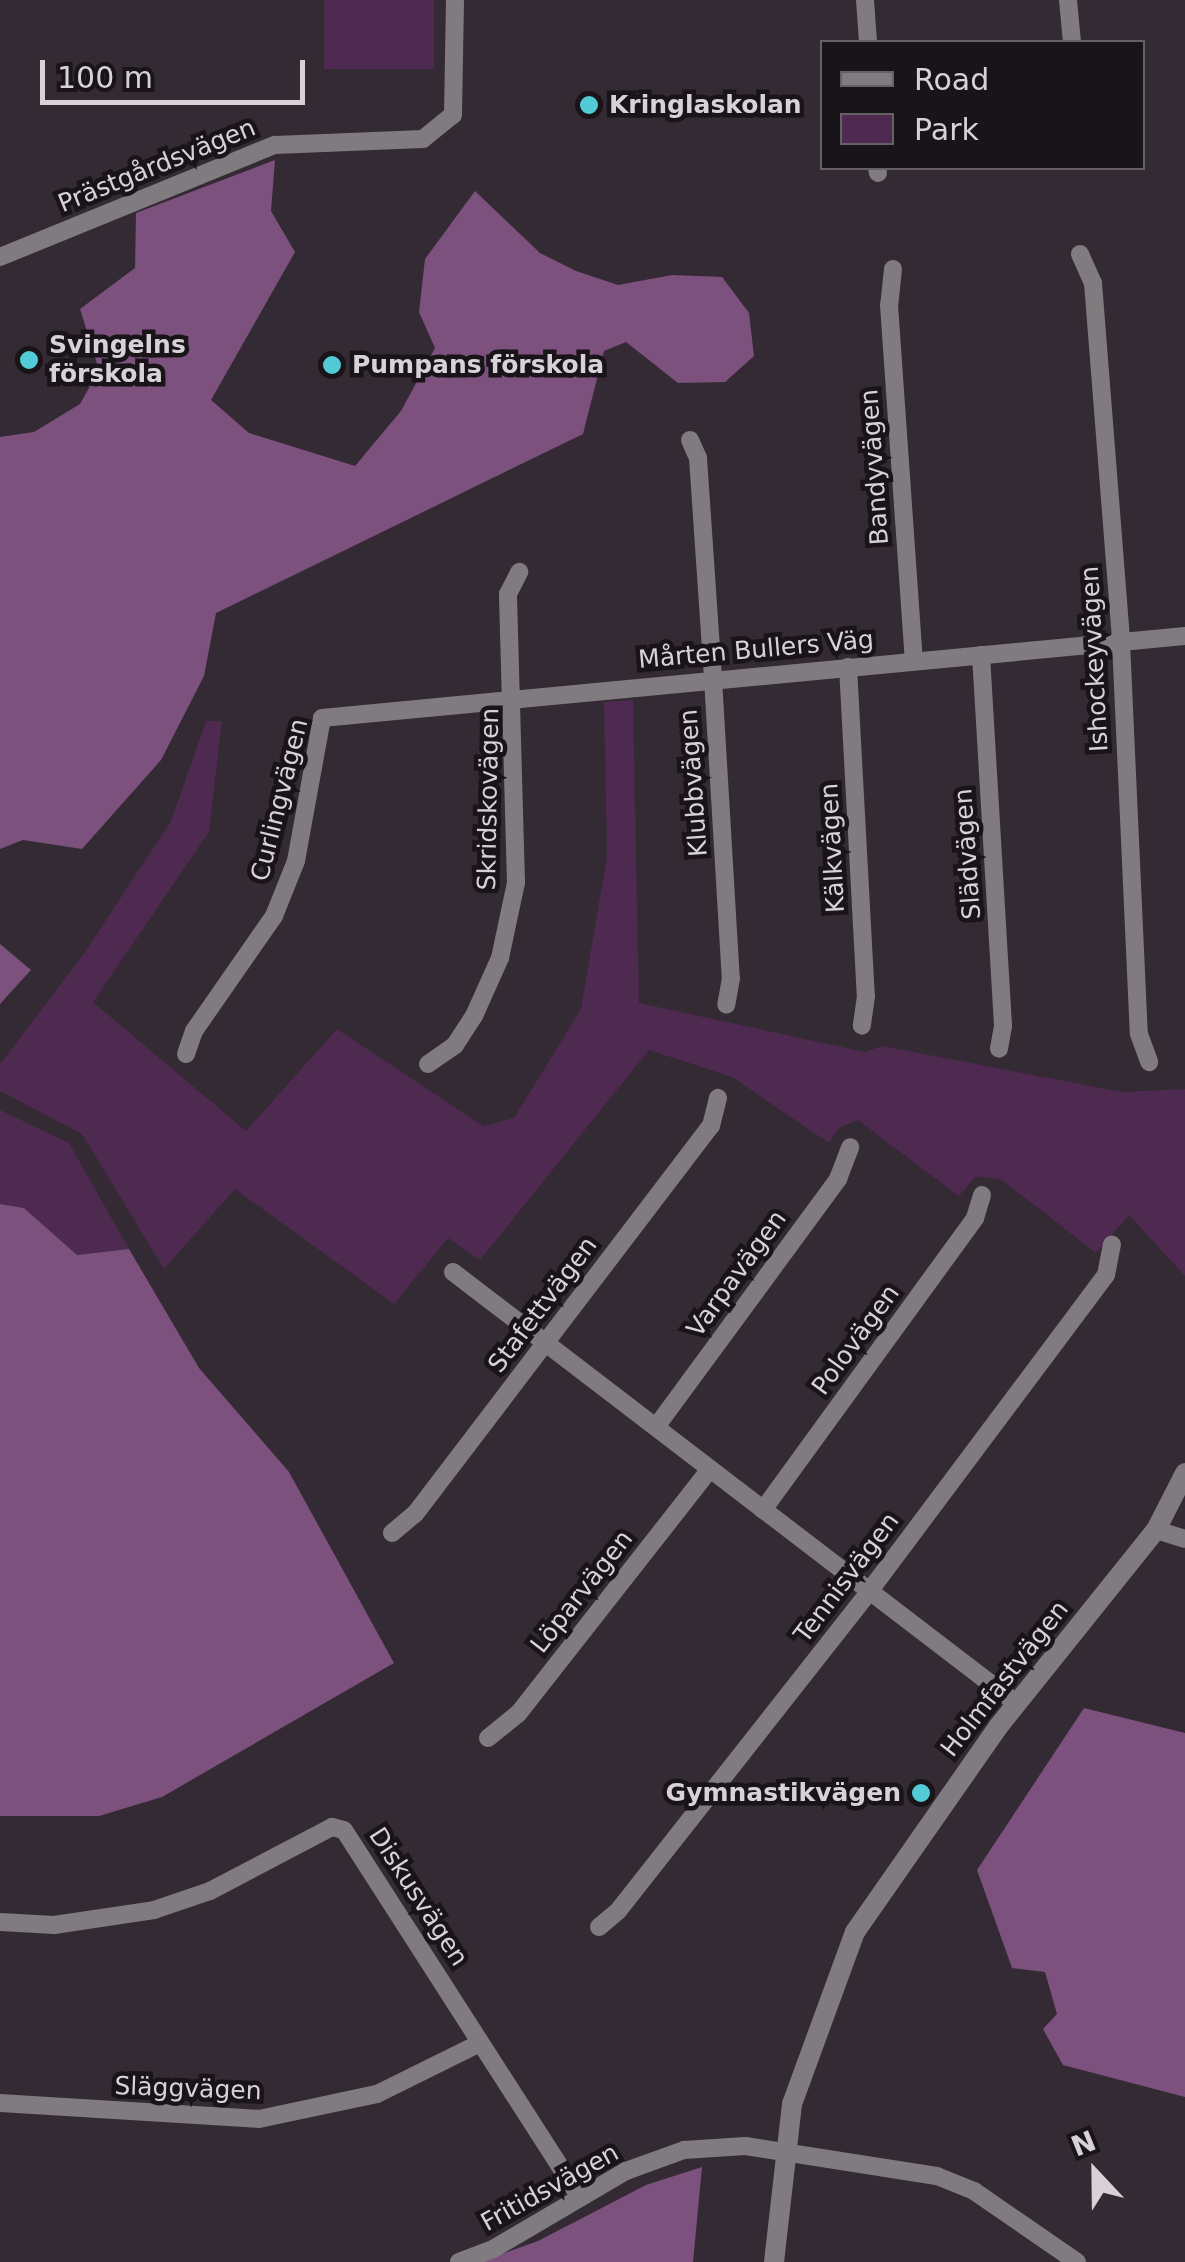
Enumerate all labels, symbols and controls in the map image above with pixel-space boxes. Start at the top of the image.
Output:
scale bar [45,40,310,102]
legend [820,40,1145,170]
text: 100 m [57,60,153,95]
text: Road [914,62,989,97]
place label: Kringlaskolan [609,90,802,120]
marker: Kringlaskolan [578,94,600,116]
text: Park [914,112,979,147]
street label: Prästgårdsvägen [54,113,260,219]
place label: Svingelns förskola [49,331,186,390]
marker: Svingelns förskola [18,349,40,371]
place label: Pumpans förskola [352,350,604,380]
marker: Pumpans förskola [321,354,343,376]
street label: Bandyvägen [855,388,895,546]
street label: Ishockeyvägen [1075,565,1115,753]
street label: Mårten Bullers Väg [637,625,875,675]
street label: Skridskovägen [472,707,506,891]
street label: Klubbvägen [674,708,714,858]
street label: Curlingvägen [245,716,315,884]
street label: Kälkvägen [815,782,851,914]
street label: Slädvägen [948,788,988,920]
street label: Varpavägen [681,1205,793,1343]
street label: Stafettvägen [482,1231,604,1379]
street label: Polovägen [806,1279,906,1401]
street label: Tennisvägen [788,1507,906,1649]
street label: Löparvägen [525,1525,639,1659]
street label: Holmfastvägen [935,1595,1075,1763]
place label: Gymnastikvägen [666,1778,901,1808]
marker: Gymnastikvägen [910,1782,932,1804]
street label: Diskusvägen [362,1822,474,1972]
street label: Släggvägen [114,2071,262,2107]
north arrow [1045,2122,1145,2222]
text: N [1067,2124,1101,2163]
street label: Fritidsvägen [476,2138,624,2238]

